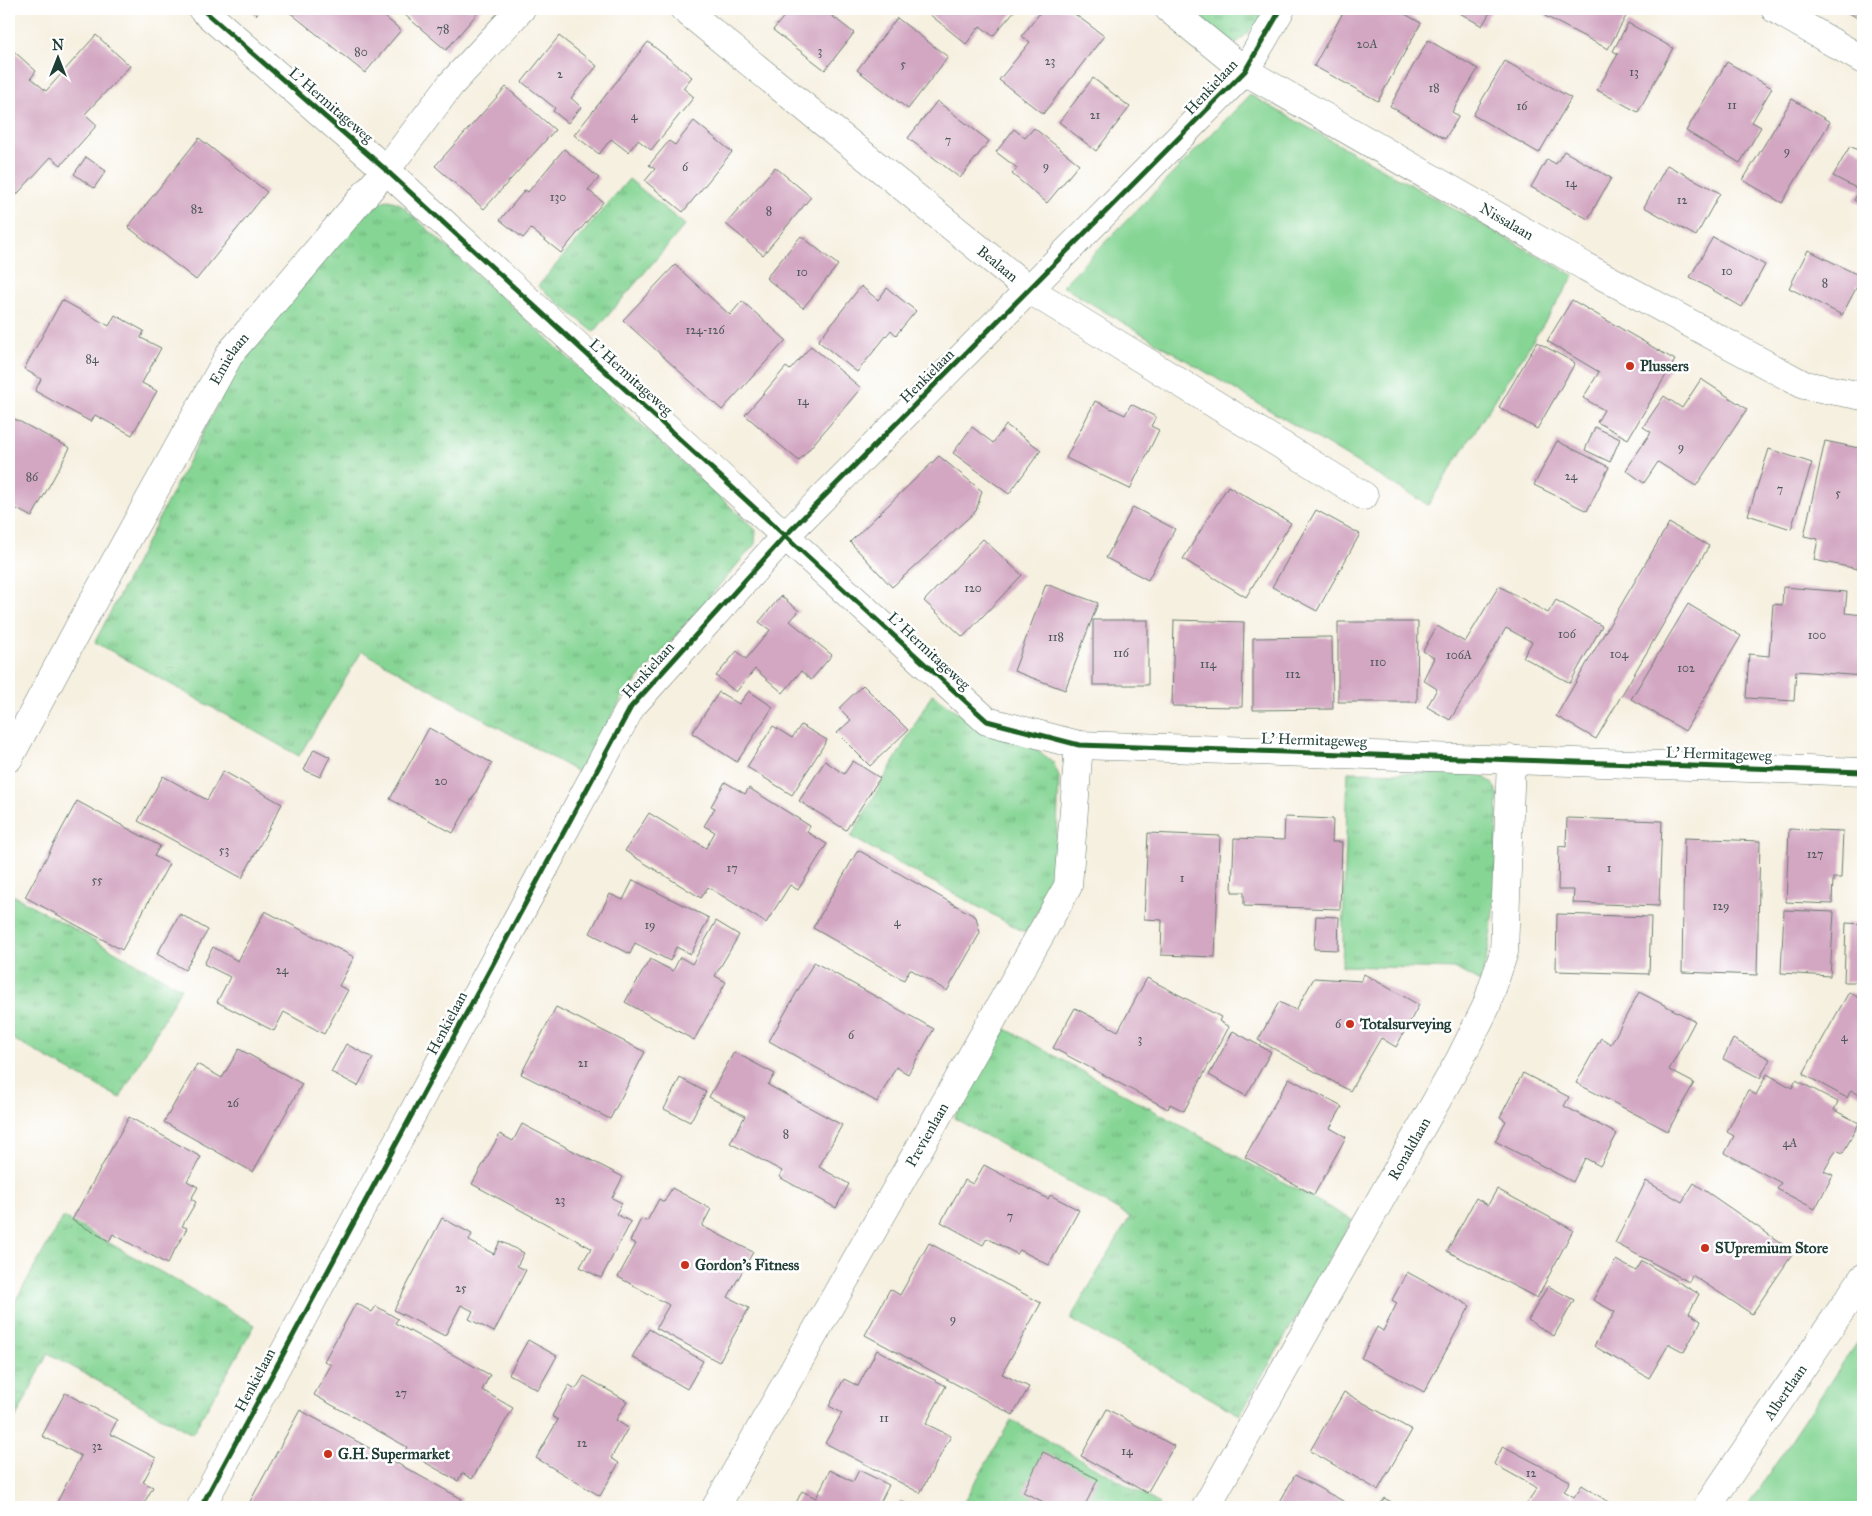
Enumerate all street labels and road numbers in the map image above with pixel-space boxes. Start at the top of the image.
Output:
street label: Henkielaan [1181,56,1241,118]
street label: L' Hermitageweg [285,63,378,147]
street label: Nissalaan [1477,199,1537,244]
street label: Bealaan [974,242,1022,286]
street label: Emielaan [206,329,252,388]
street label: L' Hermitageweg [586,335,677,420]
street label: Henkielaan [896,345,958,407]
street label: L' Hermitageweg [884,608,975,694]
street label: Henkielaan [618,638,678,702]
street label: L' Hermitageweg [1261,729,1368,751]
street label: L' Hermitageweg [1666,743,1773,765]
street label: Henkielaan [423,988,471,1058]
street label: Previenlaan [902,1099,952,1170]
street label: Ronaldlaan [1384,1114,1434,1183]
street label: Henkielaan [231,1345,279,1415]
street label: Albertlaan [1759,1361,1811,1424]

